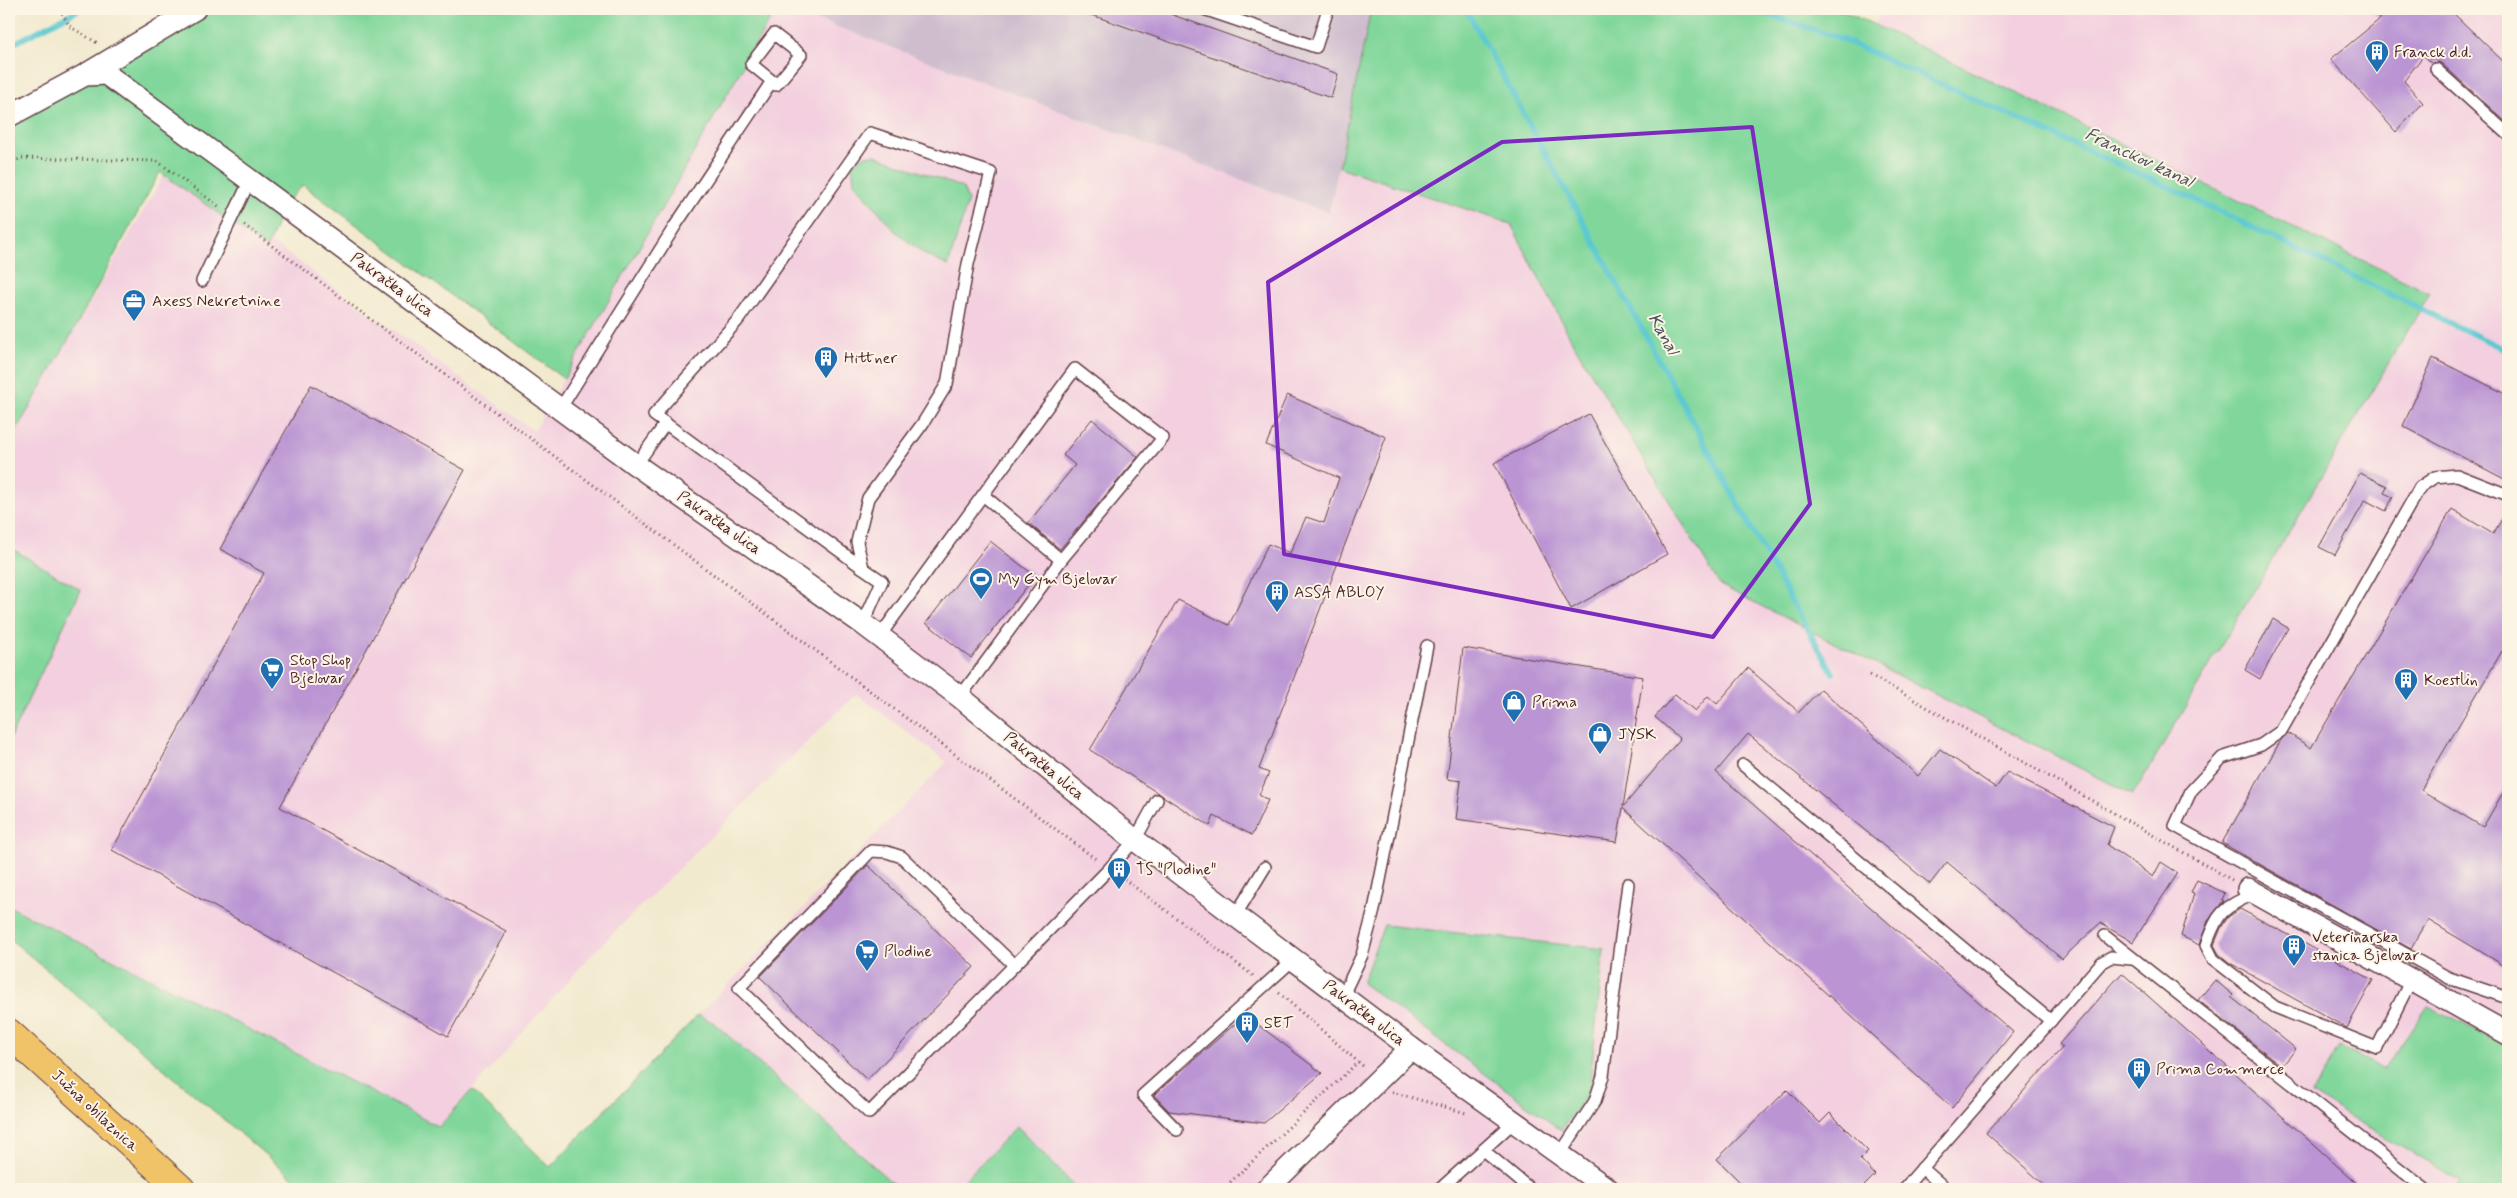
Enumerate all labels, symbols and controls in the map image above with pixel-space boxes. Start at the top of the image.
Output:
building icon: Franck d.d. [2364,39,2390,73]
place label: Franck d.d. [2394,42,2472,63]
water label: Franckov kanal [2081,122,2199,195]
street label: Pakračka ulica [346,248,438,322]
office icon: Axess Nekretnine [121,288,147,322]
place label: Axess Nekretnine [152,291,281,312]
water label: Kanal [1642,309,1685,361]
building icon: Hittner [813,345,839,379]
place label: Hittner [844,348,897,369]
street label: Pakračka ulica [673,486,765,560]
sports icon: My Gym Bjelovar [968,566,994,600]
place label: My Gym Bjelovar [998,569,1118,590]
building icon: ASSA ABLOY [1264,579,1290,613]
place label: ASSA ABLOY [1294,582,1385,603]
place label: Stop Shop Bjelovar [290,650,351,689]
supermarket icon: Stop Shop Bjelovar [259,656,285,690]
building icon: Koestlin [2393,667,2419,701]
place label: Koestlin [2424,670,2478,691]
shop icon: Prima [1501,689,1527,723]
place label: Prima [1532,692,1577,713]
shop icon: JYSK [1587,721,1613,755]
place label: JYSK [1618,724,1657,745]
street label: Pakračka ulica [999,727,1089,805]
building icon: TS "Plodine" [1106,856,1132,890]
place label: TS "Plodine" [1136,859,1216,880]
place label: Veterinarska stanica Bjelovar [2312,927,2420,966]
building icon: Veterinarska stanica Bjelovar [2281,933,2307,967]
supermarket icon: Plodine [854,938,880,972]
place label: Plodine [884,941,932,962]
street label: Pakračka ulica [1319,975,1409,1051]
building icon: SET [1234,1010,1260,1044]
place label: SET [1264,1013,1294,1034]
building icon: Prima Commerce [2126,1056,2152,1090]
place label: Prima Commerce [2156,1059,2284,1080]
street label: Južna obilaznica [47,1065,143,1157]

